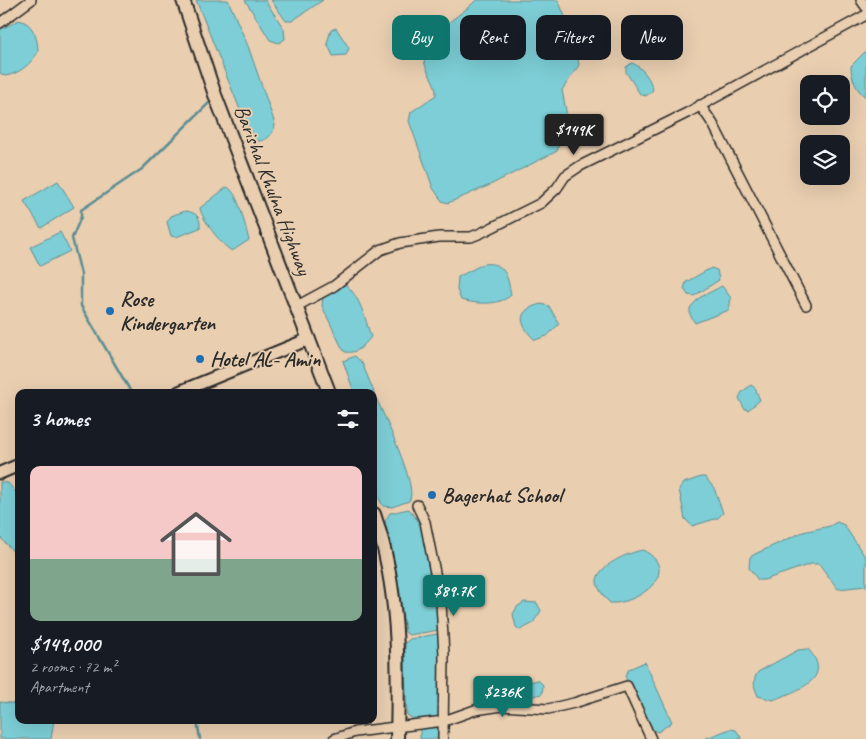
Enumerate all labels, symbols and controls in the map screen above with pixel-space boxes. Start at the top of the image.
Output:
chip: Buy [392,15,450,60]
chip: Rent [460,15,526,60]
chip: Filters [536,15,611,60]
chip: New [621,15,683,60]
map controls [800,75,850,185]
button: locate [800,75,850,125]
street label: Barishal Khulna Highway [229,101,318,280]
pin: $149K [539,114,609,156]
text: $149K [556,120,592,140]
button: layers [800,135,850,185]
place label: Rose Kindergarten [120,286,217,336]
marker: Rose Kindergarten [104,305,116,317]
place label: Hotel AL- Amin [210,346,321,372]
marker: Hotel AL- Amin [194,353,206,365]
icon: filters [334,405,362,433]
text: 3 homes [30,406,89,432]
place label: Bagerhat School [442,482,566,508]
marker: Bagerhat School [426,489,438,501]
icon: home [151,499,241,589]
pin: $89.7K [413,574,495,617]
text: $89.7K [434,581,474,601]
text: $149,000 [30,631,100,657]
text: 2 rooms · 72 m² [30,657,116,677]
pin: $236K [468,676,538,718]
text: Apartment [30,677,89,697]
text: $236K [484,682,522,702]

